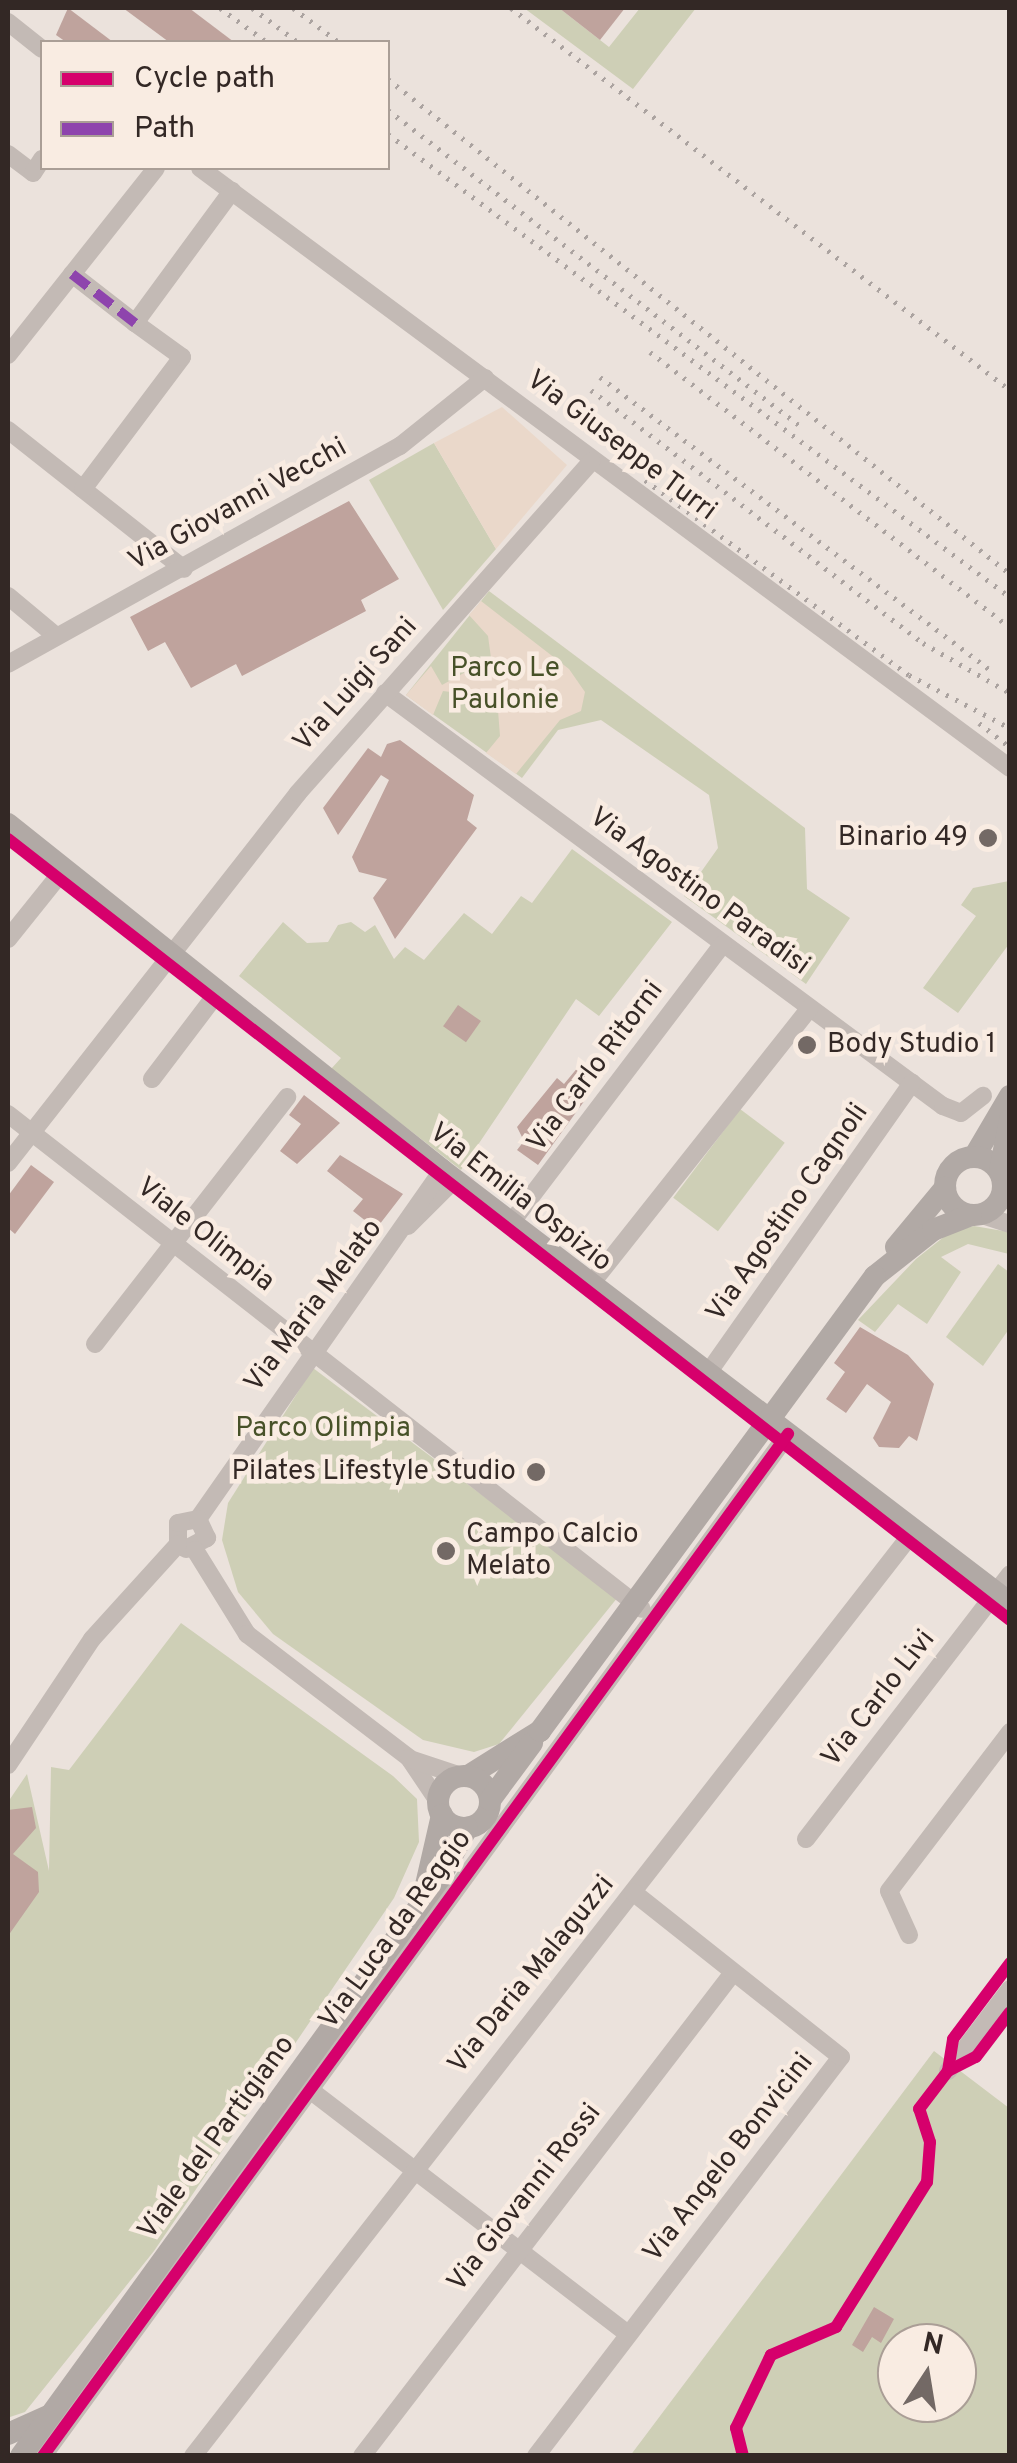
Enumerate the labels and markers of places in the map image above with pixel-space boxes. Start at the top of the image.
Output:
place label: Binario 49 [838,821,968,855]
marker: Binario 49 [977,827,999,849]
place label: Body Studio 1 [827,1028,996,1062]
marker: Body Studio 1 [796,1034,818,1056]
place label: Pilates Lifestyle Studio [231,1455,516,1489]
marker: Pilates Lifestyle Studio [525,1461,547,1483]
place label: Campo Calcio Melato [466,1518,639,1584]
marker: Campo Calcio Melato [435,1540,457,1562]

